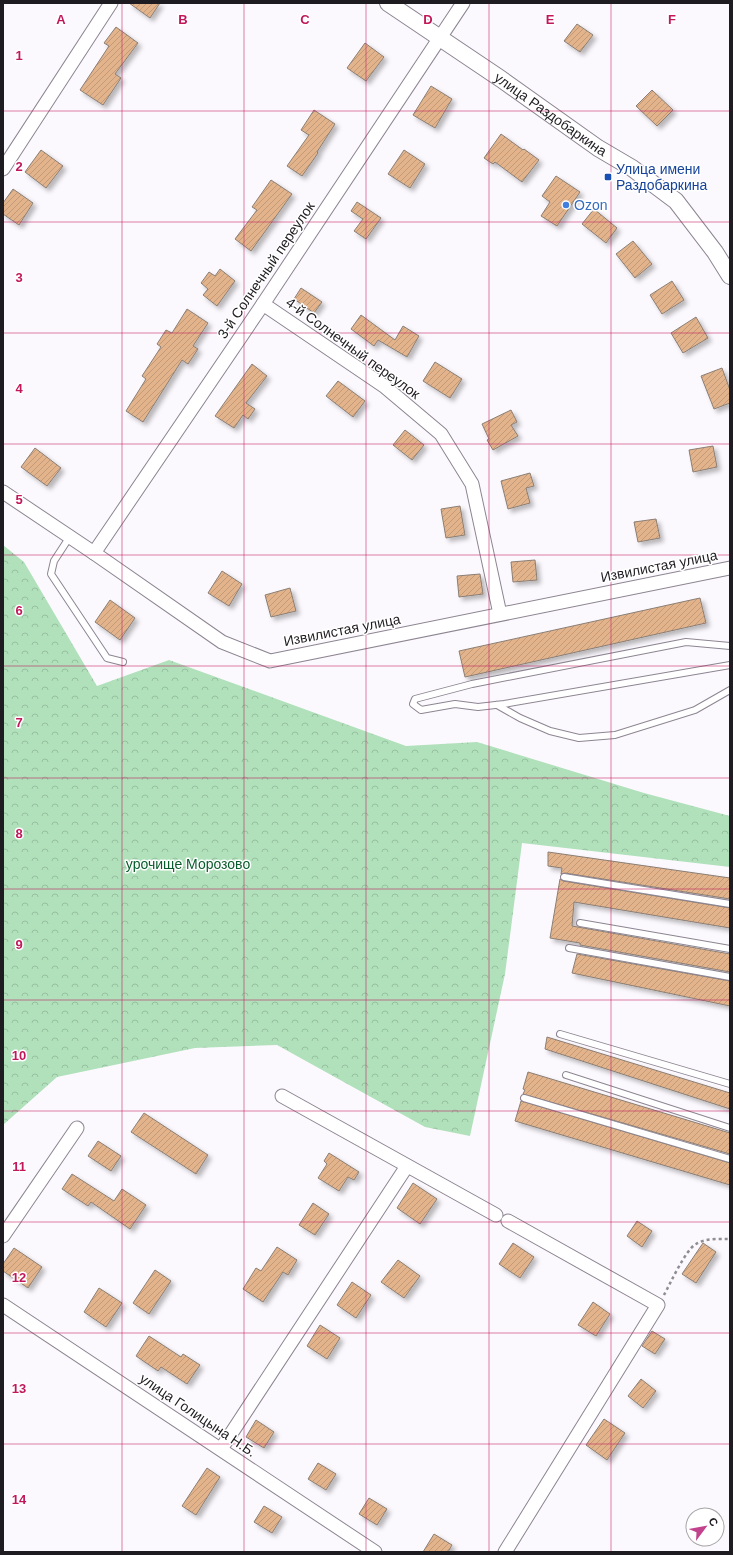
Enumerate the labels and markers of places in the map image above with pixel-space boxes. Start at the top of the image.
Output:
place label: Улица имени Раздобаркина [616,161,708,193]
marker: Улица имени Раздобаркина [603,172,613,182]
place label: Ozon [574,197,607,213]
marker: Ozon [561,200,571,210]

